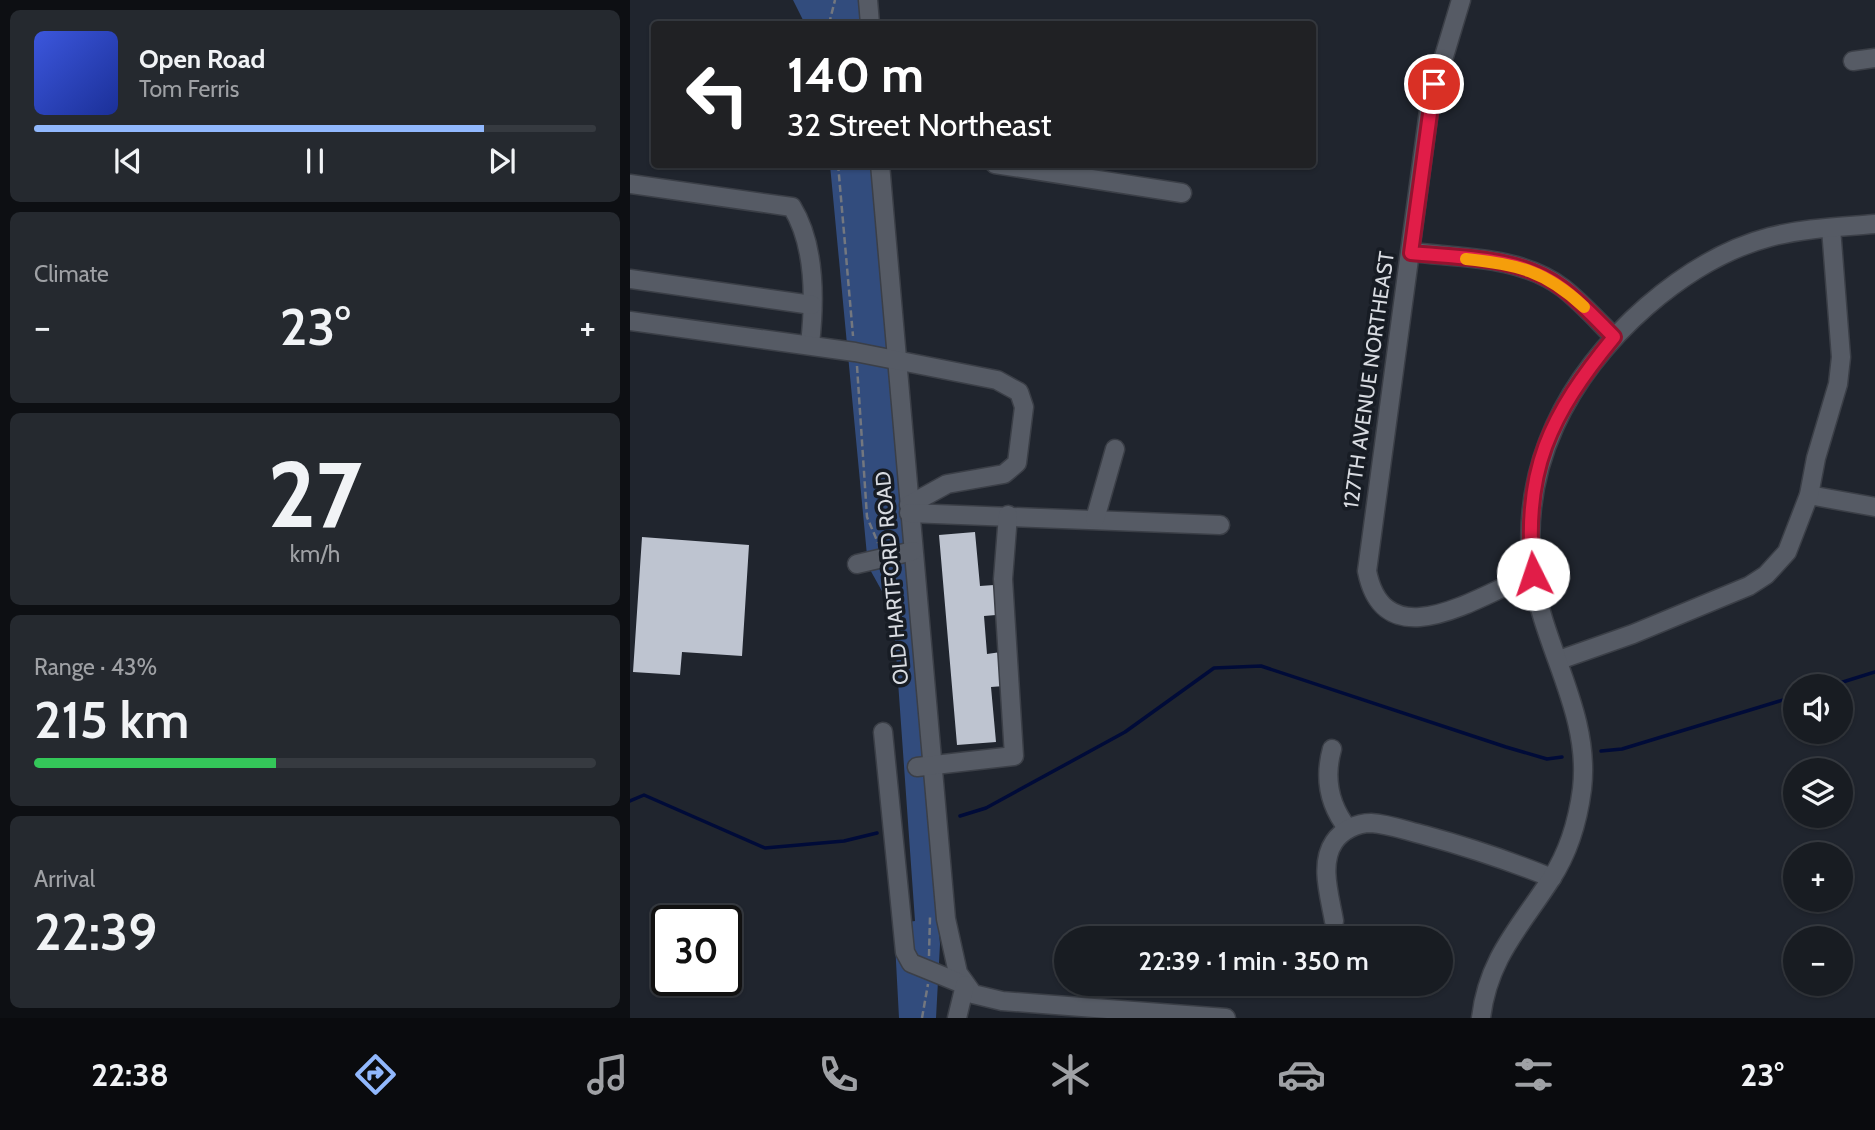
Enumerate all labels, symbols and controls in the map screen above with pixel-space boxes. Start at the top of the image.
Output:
text: Open Road [139,43,265,75]
text: 140 m [787,45,924,104]
icon: left [672,49,763,140]
pin [1404,54,1464,114]
icon: arrive [1415,65,1453,103]
text: Tom Ferris [139,75,239,103]
text: 32 Street Northeast [787,105,1051,144]
icon: previous [109,142,147,180]
icon: pause [296,142,334,180]
icon: next [483,142,521,180]
street label: 127TH AVENUE NORTHEAST [1338,250,1399,510]
text: Climate [34,260,109,288]
text: 23° [280,295,350,358]
text: − [34,303,51,350]
text: + [579,303,596,350]
text: 27 [268,439,362,550]
street label: OLD HARTFORD ROAD [870,470,913,686]
position arrow [1496,537,1570,611]
text: km/h [290,540,340,568]
text: Range · 43% [34,653,157,681]
map controls [1783,674,1853,996]
button: sound [1783,674,1853,744]
text: 215 km [34,688,189,751]
button: layers [1783,758,1853,828]
button: + [1783,842,1853,912]
text: Arrival [34,865,95,893]
text: 22:39 [34,900,157,963]
speed limit sign: 30 [651,905,742,996]
button: − [1783,926,1853,996]
text: 22:39 · 1 min · 350 m [1138,945,1369,977]
icon: directions [351,1050,400,1099]
icon: music [583,1050,632,1099]
icon: phone [814,1050,863,1099]
icon: climate [1046,1050,1095,1099]
icon: car [1277,1050,1326,1099]
icon: filters [1509,1050,1558,1099]
text: 22:38 [91,1055,169,1094]
text: 23° [1740,1055,1784,1094]

